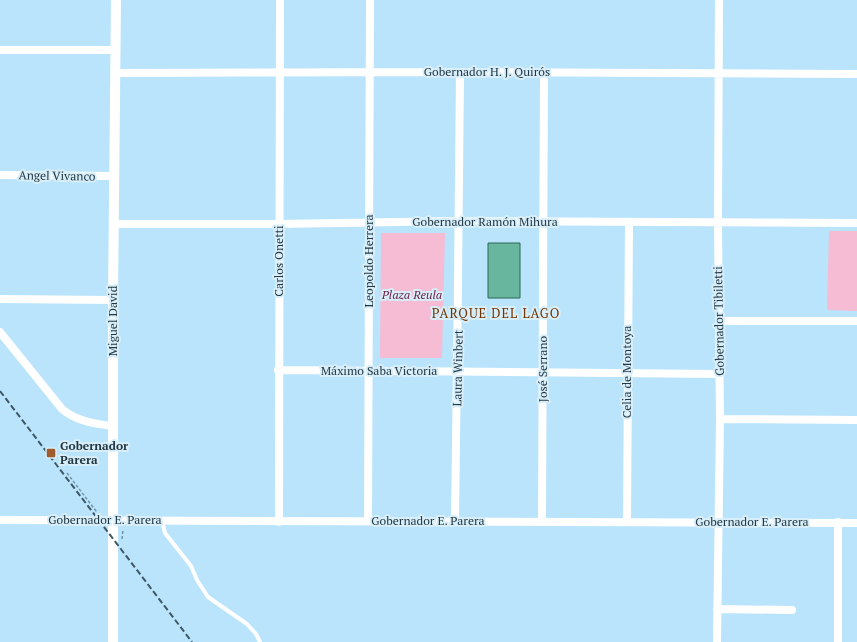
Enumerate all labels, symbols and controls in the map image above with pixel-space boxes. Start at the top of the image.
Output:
street label: Gobernador H. J. Quirós [424,64,550,79]
street label: Angel Vivanco [18,167,96,184]
street label: Leopoldo Herrera [361,214,376,308]
street label: Gobernador Ramón Mihura [412,214,558,229]
street label: Carlos Onetti [271,225,286,297]
street label: Gobernador Tibiletti [710,266,727,376]
street label: Miguel David [105,285,120,356]
park label: Plaza Reula [381,287,442,302]
district label: PARQUE DEL LAGO [432,304,560,322]
street label: Celia de Montoya [619,326,634,418]
street label: Laura Winbert [449,329,466,406]
street label: José Serrano [535,335,550,402]
street label: Máximo Saba Victoria [321,363,437,378]
place label: Gobernador Parera [60,438,129,467]
marker: Gobernador Parera [45,447,57,459]
street label: Gobernador E. Parera [48,512,162,527]
street label: Gobernador E. Parera [371,513,485,528]
street label: Gobernador E. Parera [695,514,809,529]

